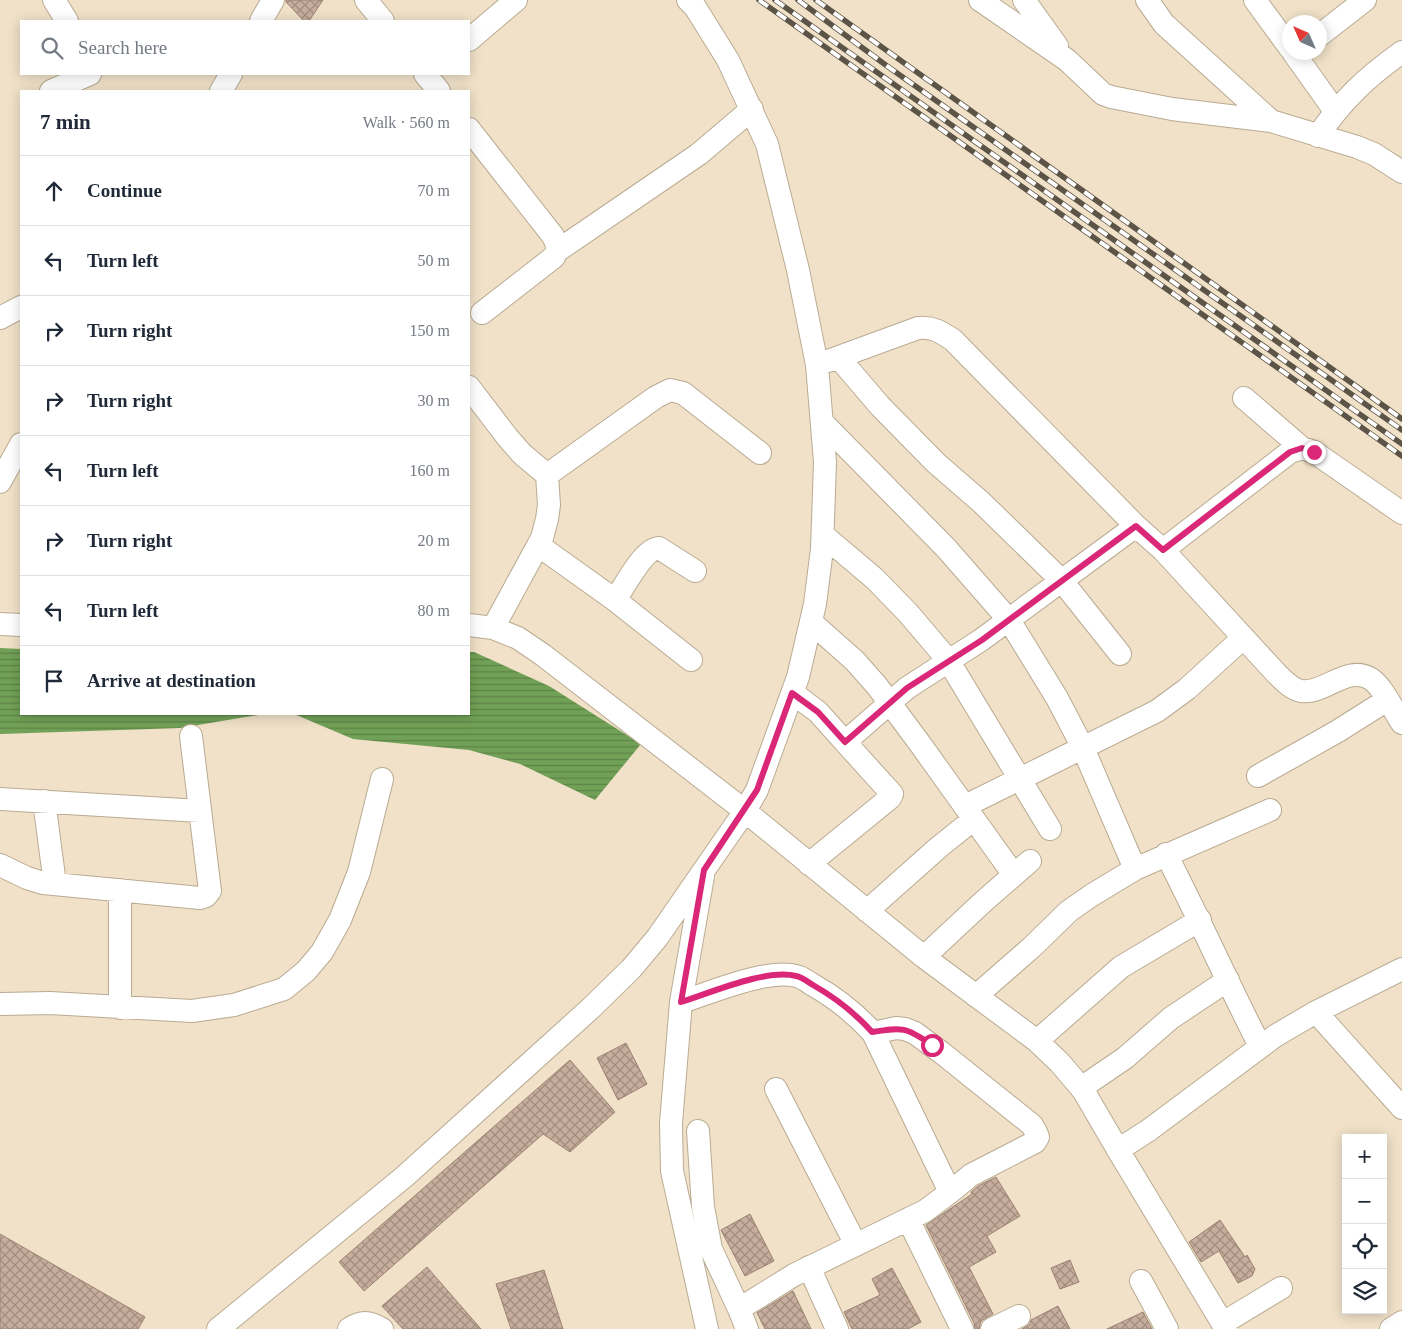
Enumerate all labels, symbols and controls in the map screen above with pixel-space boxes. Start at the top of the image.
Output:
north arrow [1282,15,1327,60]
search box [20,20,470,75]
icon: search [38,34,66,62]
text: Search here [78,37,167,58]
text: 7 min [40,110,91,134]
text: Walk · 560 m [363,114,450,131]
icon: ahead [40,177,68,205]
text: Continue [87,180,162,201]
text: 70 m [418,182,450,199]
icon: left [40,247,68,275]
text: Turn left [87,250,159,271]
text: 50 m [418,252,450,269]
icon: right [40,317,68,345]
text: Turn right [87,320,172,341]
text: 150 m [410,322,450,339]
icon: right [40,387,68,415]
text: Turn right [87,390,172,411]
text: 30 m [418,392,450,409]
route end [1303,441,1326,464]
icon: left [40,457,68,485]
text: Turn left [87,460,159,481]
text: 160 m [410,462,450,479]
icon: right [40,527,68,555]
text: Turn right [87,530,172,551]
text: 20 m [418,532,450,549]
icon: left [40,597,68,625]
text: Turn left [87,600,159,621]
text: 80 m [418,602,450,619]
icon: arrive [40,667,68,695]
text: Arrive at destination [87,670,256,691]
route start [921,1034,944,1057]
map controls [1342,1134,1387,1314]
button: + [1342,1134,1387,1179]
button: − [1342,1179,1387,1224]
button: locate [1342,1224,1387,1269]
button: layers [1342,1269,1387,1314]

